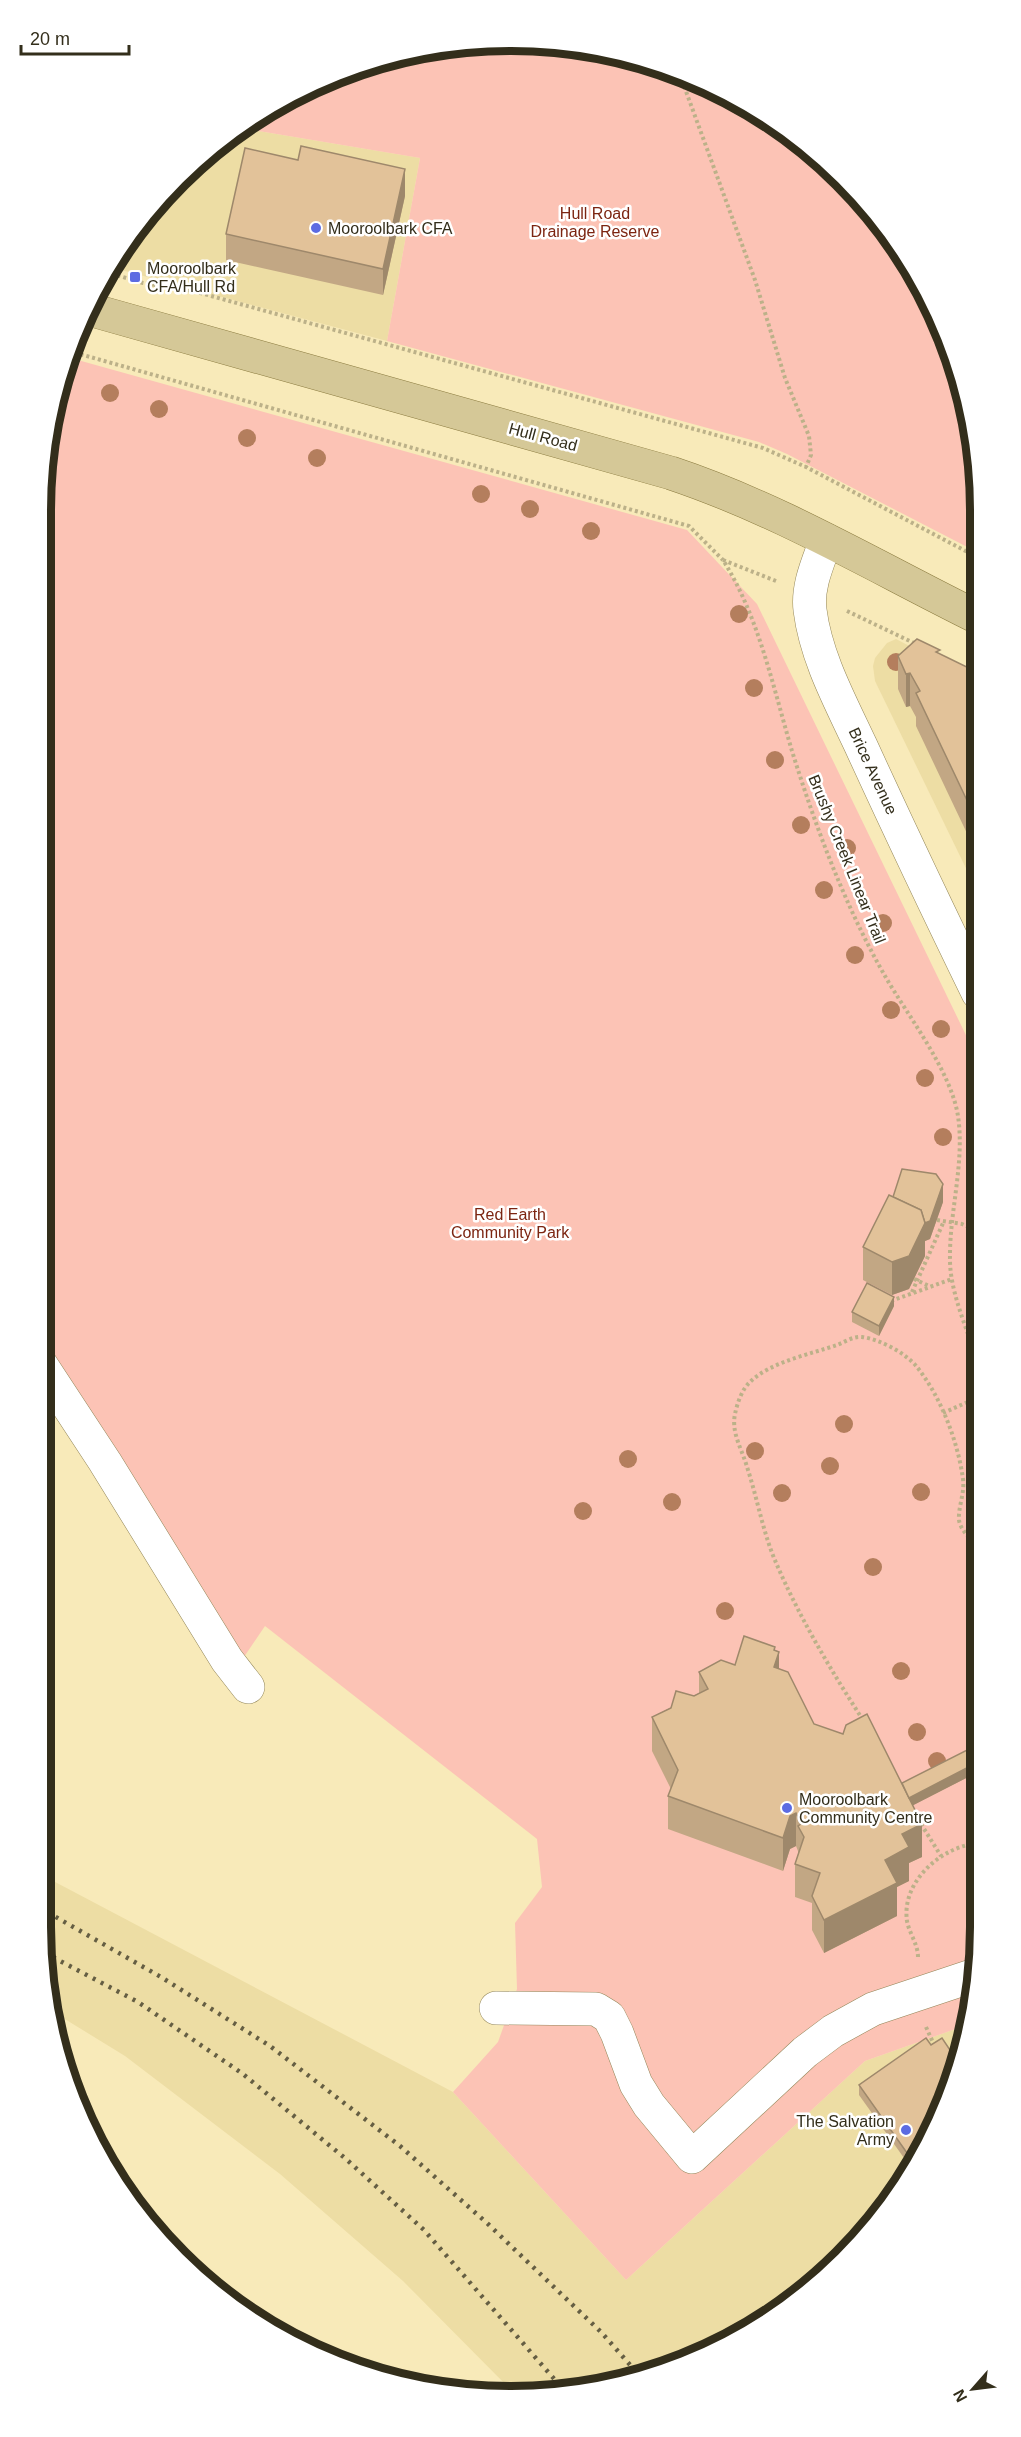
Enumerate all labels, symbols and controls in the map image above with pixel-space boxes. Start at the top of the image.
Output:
scale bar [21,18,129,56]
text: 20 m [30,29,70,49]
park label: Hull Road Drainage Reserve [531,205,660,240]
place label: Mooroolbark CFA [328,220,453,237]
marker: Mooroolbark CFA [309,221,323,235]
place label: Mooroolbark CFA/Hull Rd [147,260,237,295]
marker: Mooroolbark CFA/Hull Rd [128,270,142,284]
street label: Hull Road [507,420,579,454]
street label: Brice Avenue [845,725,901,817]
street label: Brushy Creek Linear Trail [805,772,889,946]
park label: Red Earth Community Park [451,1206,570,1241]
place label: Mooroolbark Community Centre [799,1791,932,1826]
marker: Mooroolbark Community Centre [780,1801,794,1815]
place label: The Salvation Army [796,2113,894,2148]
marker: The Salvation Army [899,2123,913,2137]
north arrow [943,2359,1003,2419]
text: N [950,2387,970,2405]

